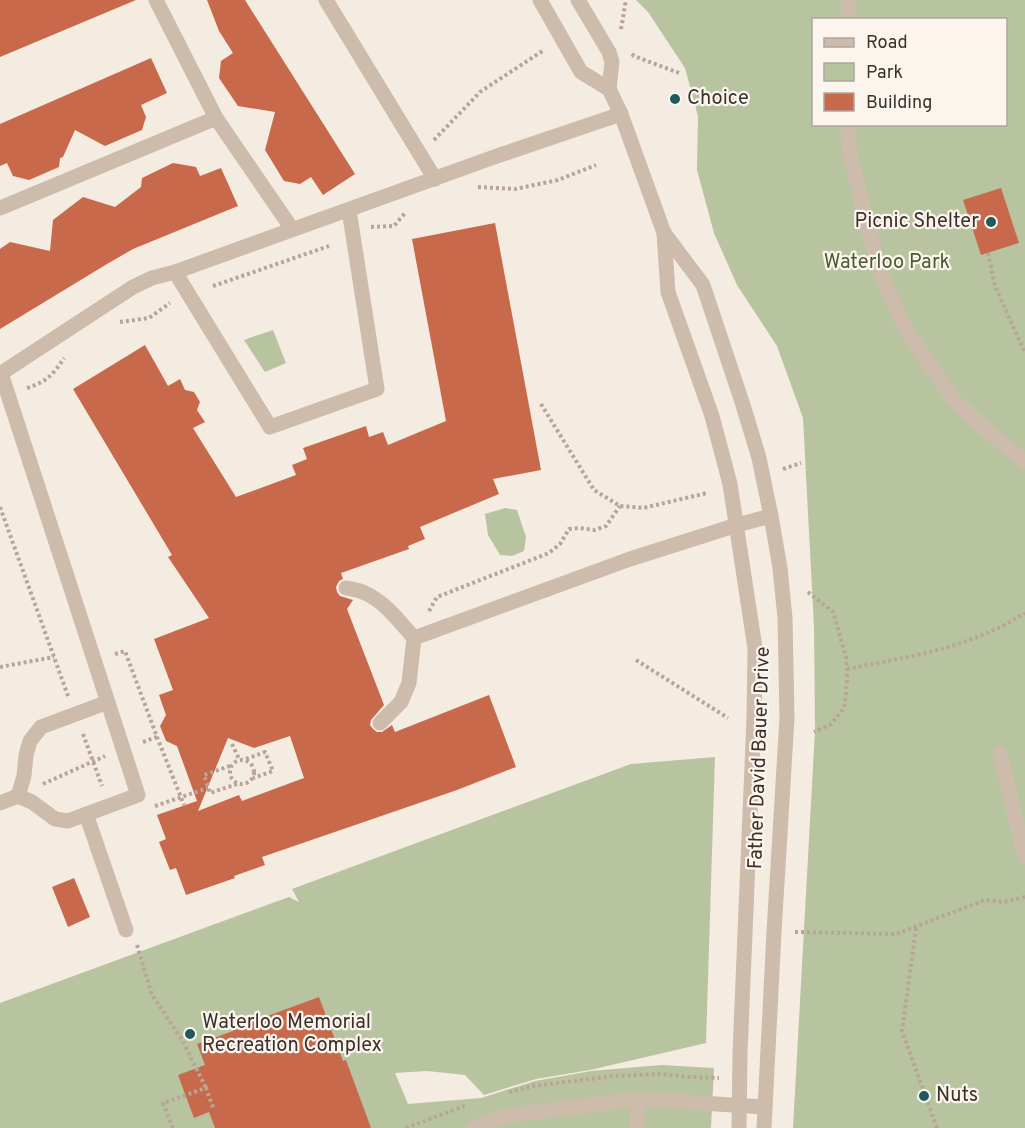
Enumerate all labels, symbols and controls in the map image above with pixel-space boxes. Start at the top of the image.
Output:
legend [812,18,1007,126]
text: Road [866,32,908,55]
text: Park [866,62,903,85]
place label: Choice [687,86,749,112]
marker: Choice [668,92,682,106]
text: Building [866,92,932,115]
place label: Picnic Shelter [855,209,979,235]
marker: Picnic Shelter [984,215,998,229]
park label: Waterloo Park [824,250,950,276]
street label: Father David Bauer Drive [743,646,777,870]
place label: Waterloo Memorial Recreation Complex [202,1010,382,1059]
marker: Waterloo Memorial Recreation Complex [183,1027,197,1041]
place label: Nuts [936,1083,978,1109]
marker: Nuts [917,1089,931,1103]

